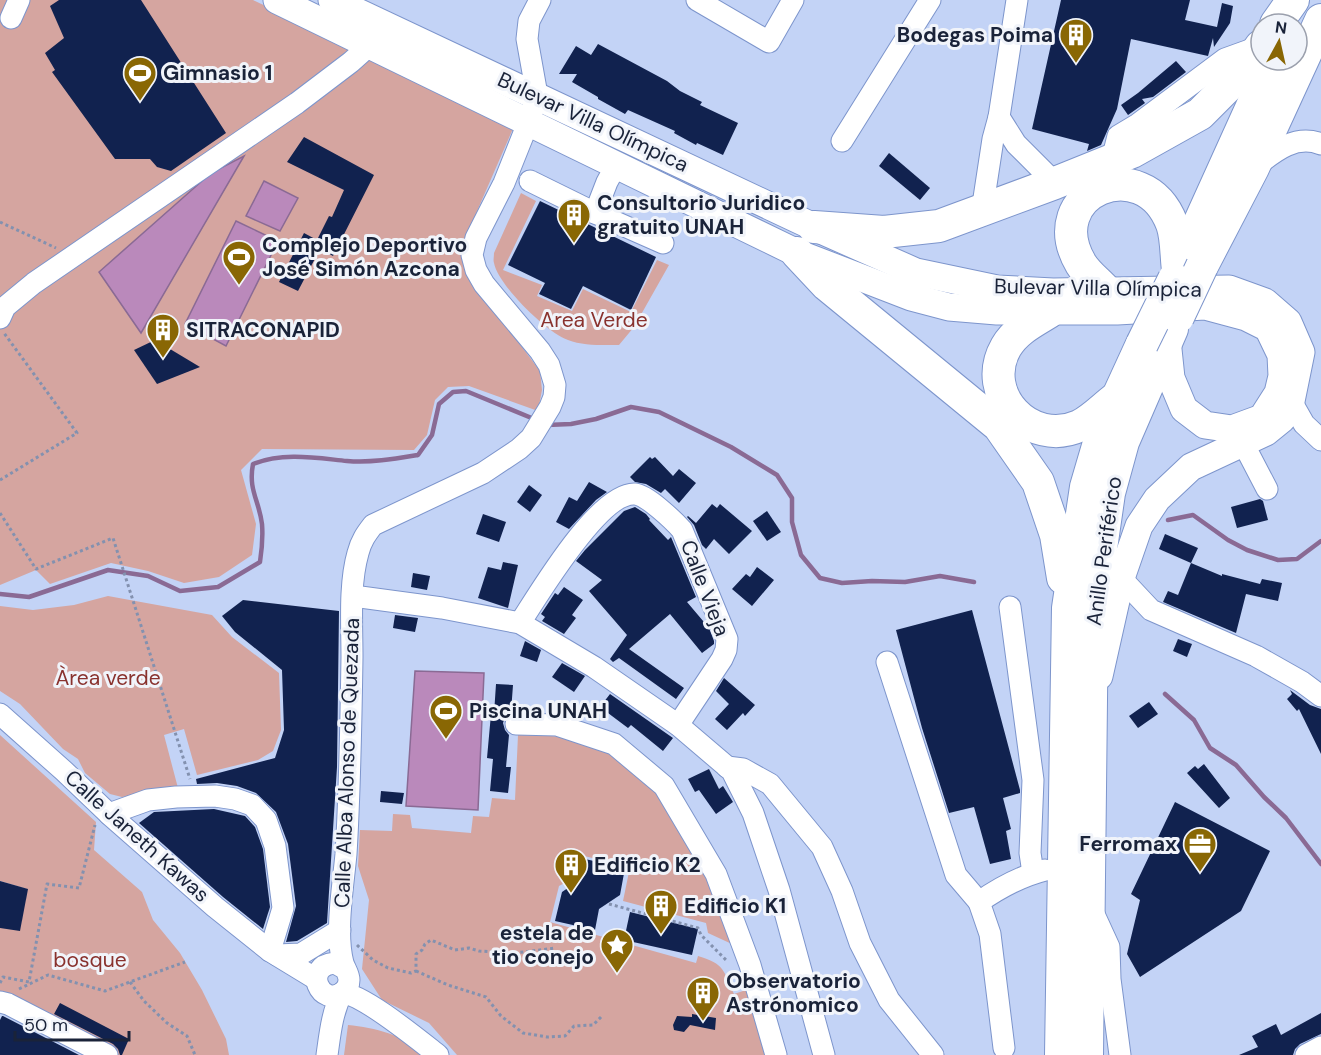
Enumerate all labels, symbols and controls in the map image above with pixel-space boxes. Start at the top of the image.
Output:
north arrow [1249,12,1309,72]
text: N [1274,16,1288,39]
building icon: Bodegas Poima [1058,17,1094,64]
place label: Bodegas Poima [897,21,1053,49]
sports icon: Gimnasio 1 [122,55,158,102]
place label: Gimnasio 1 [163,59,272,87]
street label: Bulevar Villa Olímpica [493,65,693,179]
place label: Consultorio Juridico gratuito UNAH [597,189,805,241]
building icon: Consultorio Juridico gratuito UNAH [556,197,592,244]
place label: Complejo Deportivo José Simón Azcona [262,231,467,283]
sports icon: Complejo Deportivo José Simón Azcona [221,239,257,286]
street label: Bulevar Villa Olímpica [994,272,1202,304]
park label: Area Verde [540,306,648,334]
building icon: SITRACONAPID [145,312,181,359]
place label: SITRACONAPID [186,316,340,344]
street label: Anillo Periférico [1080,474,1128,628]
street label: Calle Vieja [674,536,736,640]
street label: Calle Alba Alonso de Quezada [328,617,366,909]
park label: Àrea verde [55,664,161,692]
sports icon: Piscina UNAH [428,693,464,740]
place label: Piscina UNAH [469,697,607,725]
street label: Calle Janeth Kawas [59,764,215,908]
office icon: Ferromax [1182,826,1218,873]
place label: Ferromax [1079,830,1177,858]
building icon: Edificio K2 [553,847,589,894]
place label: Edificio K2 [594,851,701,879]
building icon: Edificio K1 [643,888,679,935]
place label: Edificio K1 [684,892,786,920]
place label: estela de tio conejo [492,919,594,971]
place icon: estela de tio conejo [599,927,635,974]
park label: bosque [53,946,127,974]
place label: Observatorio Astrónomico [726,967,861,1019]
building icon: Observatorio Astrónomico [685,975,721,1022]
scale bar [15,1004,129,1042]
text: 50 m [24,1013,68,1037]

